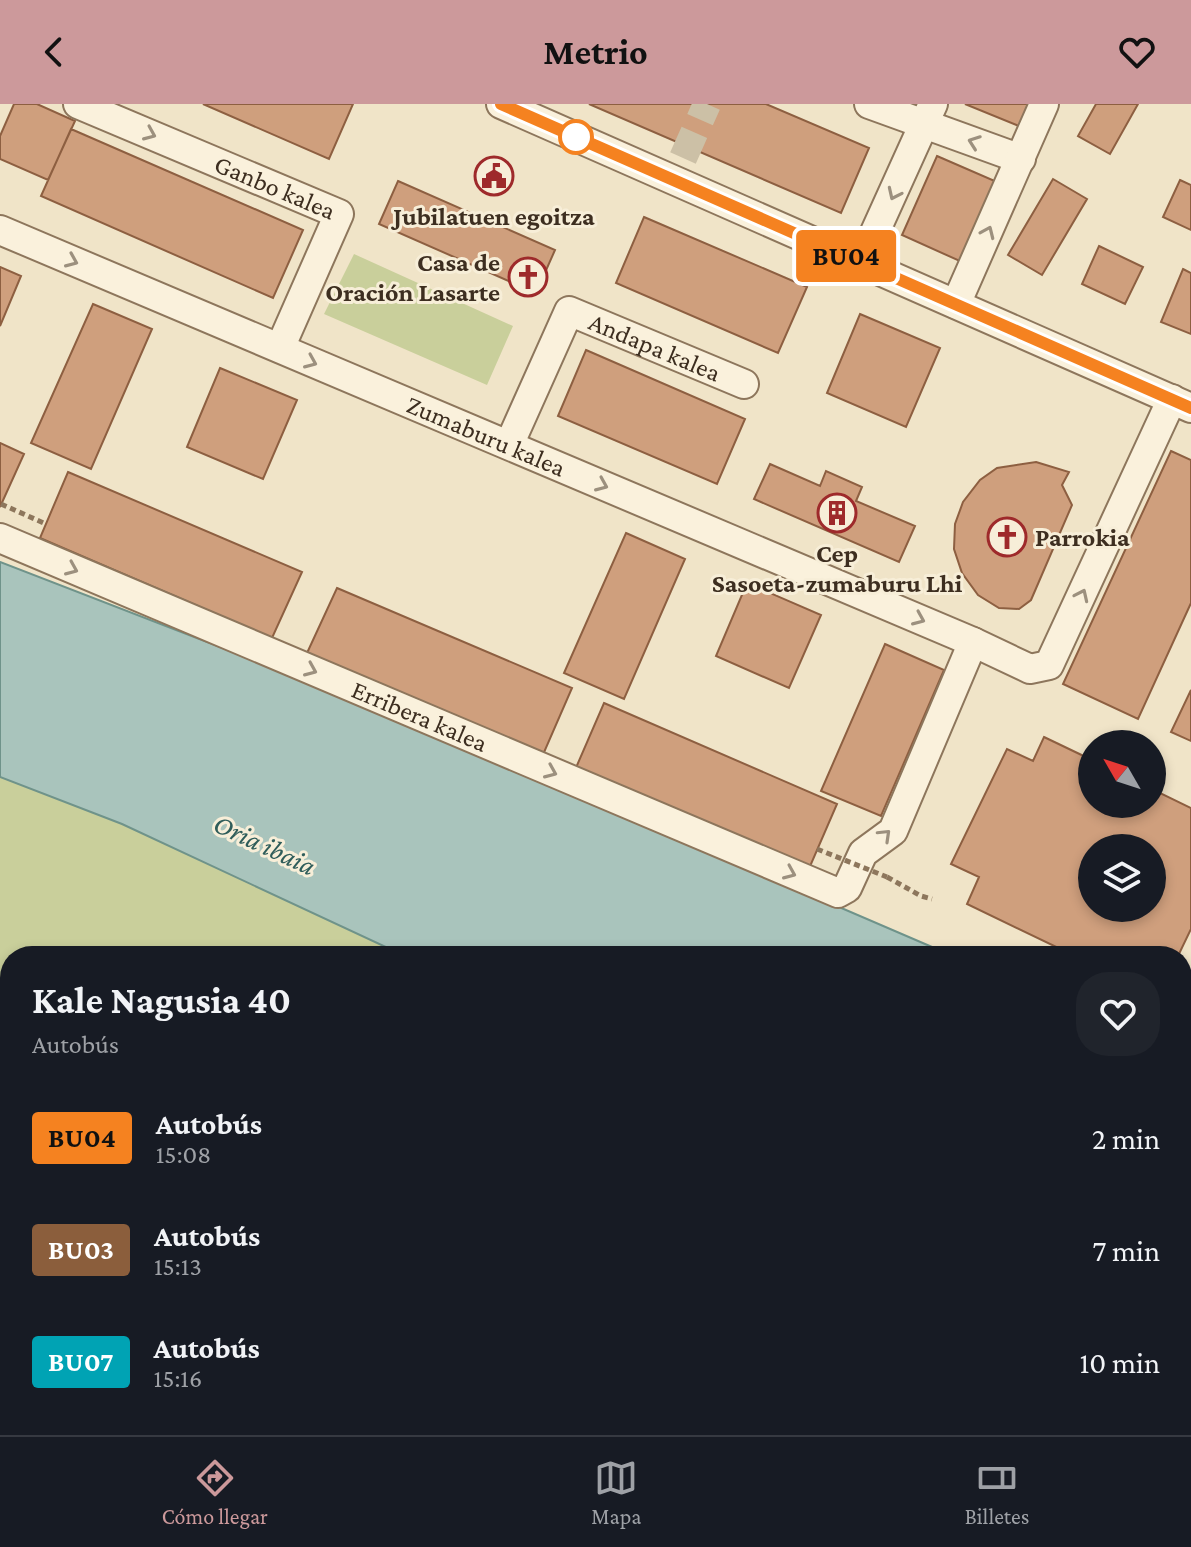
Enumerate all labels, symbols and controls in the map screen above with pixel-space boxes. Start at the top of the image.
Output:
icon: back [32,30,76,74]
icon: heart [1115,30,1159,74]
text: Metrio [543,32,648,72]
unlabelled marker [559,120,593,154]
one-way arrow [141,125,156,141]
one-way arrow [967,135,981,151]
street label: Ganbo kalea [210,149,340,226]
public building icon: Jubilatuen egoitza [473,155,515,197]
one-way arrow [888,186,904,200]
place label: Jubilatuen egoitza [390,202,595,231]
one-way arrow [978,226,994,241]
line badge: BU04 [790,230,902,282]
text: BU04 [812,240,880,271]
place label: Casa de Oración Lasarte [325,248,500,307]
one-way arrow [64,251,78,267]
church icon: Casa de Oración Lasarte [507,256,549,298]
street label: Andapa kalea [585,307,725,388]
one-way arrow [303,352,318,368]
street label: Zumaburu kalea [402,390,570,483]
one-way arrow [594,475,609,491]
building icon: Cep Sasoeta-zumaburu Lhi [816,492,858,534]
church icon: Parrokia [986,516,1028,558]
place label: Parrokia [1035,523,1130,552]
place label: Cep Sasoeta-zumaburu Lhi [712,539,963,598]
one-way arrow [64,559,78,575]
one-way arrow [1072,588,1088,603]
one-way arrow [911,610,925,626]
one-way arrow [303,661,317,677]
street label: Erribera kalea [347,675,492,758]
north arrow [1078,730,1166,818]
map controls [1078,730,1166,922]
one-way arrow [543,762,557,778]
water label: Oria ibaia [209,807,320,881]
one-way arrow [876,829,890,844]
button: layers [1078,834,1166,922]
one-way arrow [782,864,796,880]
button: heart [1076,972,1160,1056]
text: Kale Nagusia 40 [32,979,291,1021]
text: Autobús [32,1030,119,1059]
text: Autobús [156,1107,262,1140]
text: BU04 [48,1122,116,1153]
text: 2 min [1092,1122,1160,1155]
text: 15:08 [156,1140,211,1169]
text: Autobús [154,1219,260,1252]
text: BU03 [48,1234,114,1265]
text: 7 min [1092,1234,1160,1267]
text: 15:13 [154,1252,202,1281]
text: Autobús [154,1331,260,1364]
text: BU07 [48,1346,114,1377]
text: 10 min [1079,1346,1160,1379]
text: 15:16 [154,1364,202,1393]
tab: Cómo llegar [162,1456,268,1529]
tab: Mapa [591,1456,641,1529]
tab: Billetes [965,1456,1029,1529]

